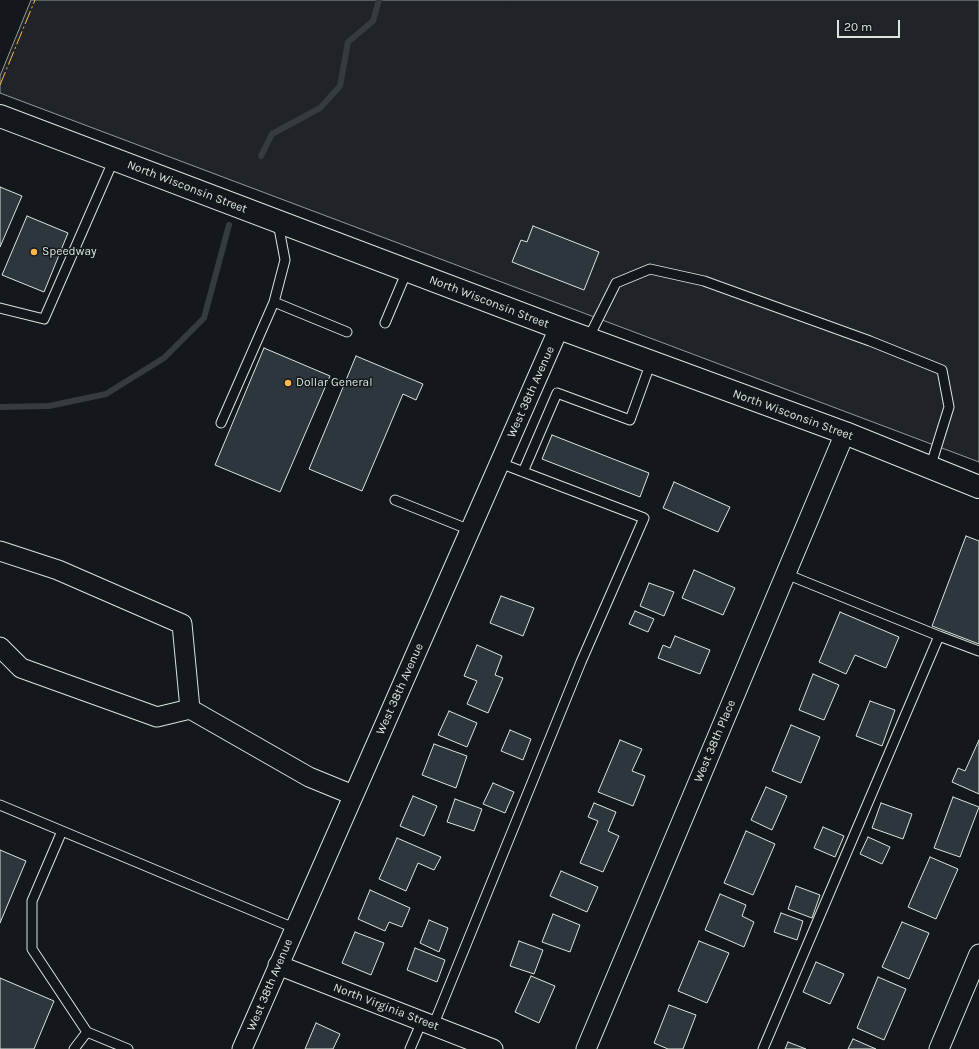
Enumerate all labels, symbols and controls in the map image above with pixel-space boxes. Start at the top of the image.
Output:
scale bar [839,12,902,38]
text: 20 m [844,20,872,34]
street label: North Wisconsin Street [125,157,249,217]
place label: Speedway [42,245,97,259]
marker: Speedway [29,247,39,257]
street label: North Wisconsin Street [427,272,551,332]
street label: West 38th Avenue [504,344,558,440]
place label: Dollar General [296,376,373,390]
marker: Dollar General [283,378,293,388]
street label: North Wisconsin Street [731,386,855,444]
street label: West 38th Avenue [373,641,427,737]
street label: West 38th Place [691,698,739,784]
street label: West 38th Avenue [244,937,296,1033]
street label: North Virginia Street [331,980,441,1034]

